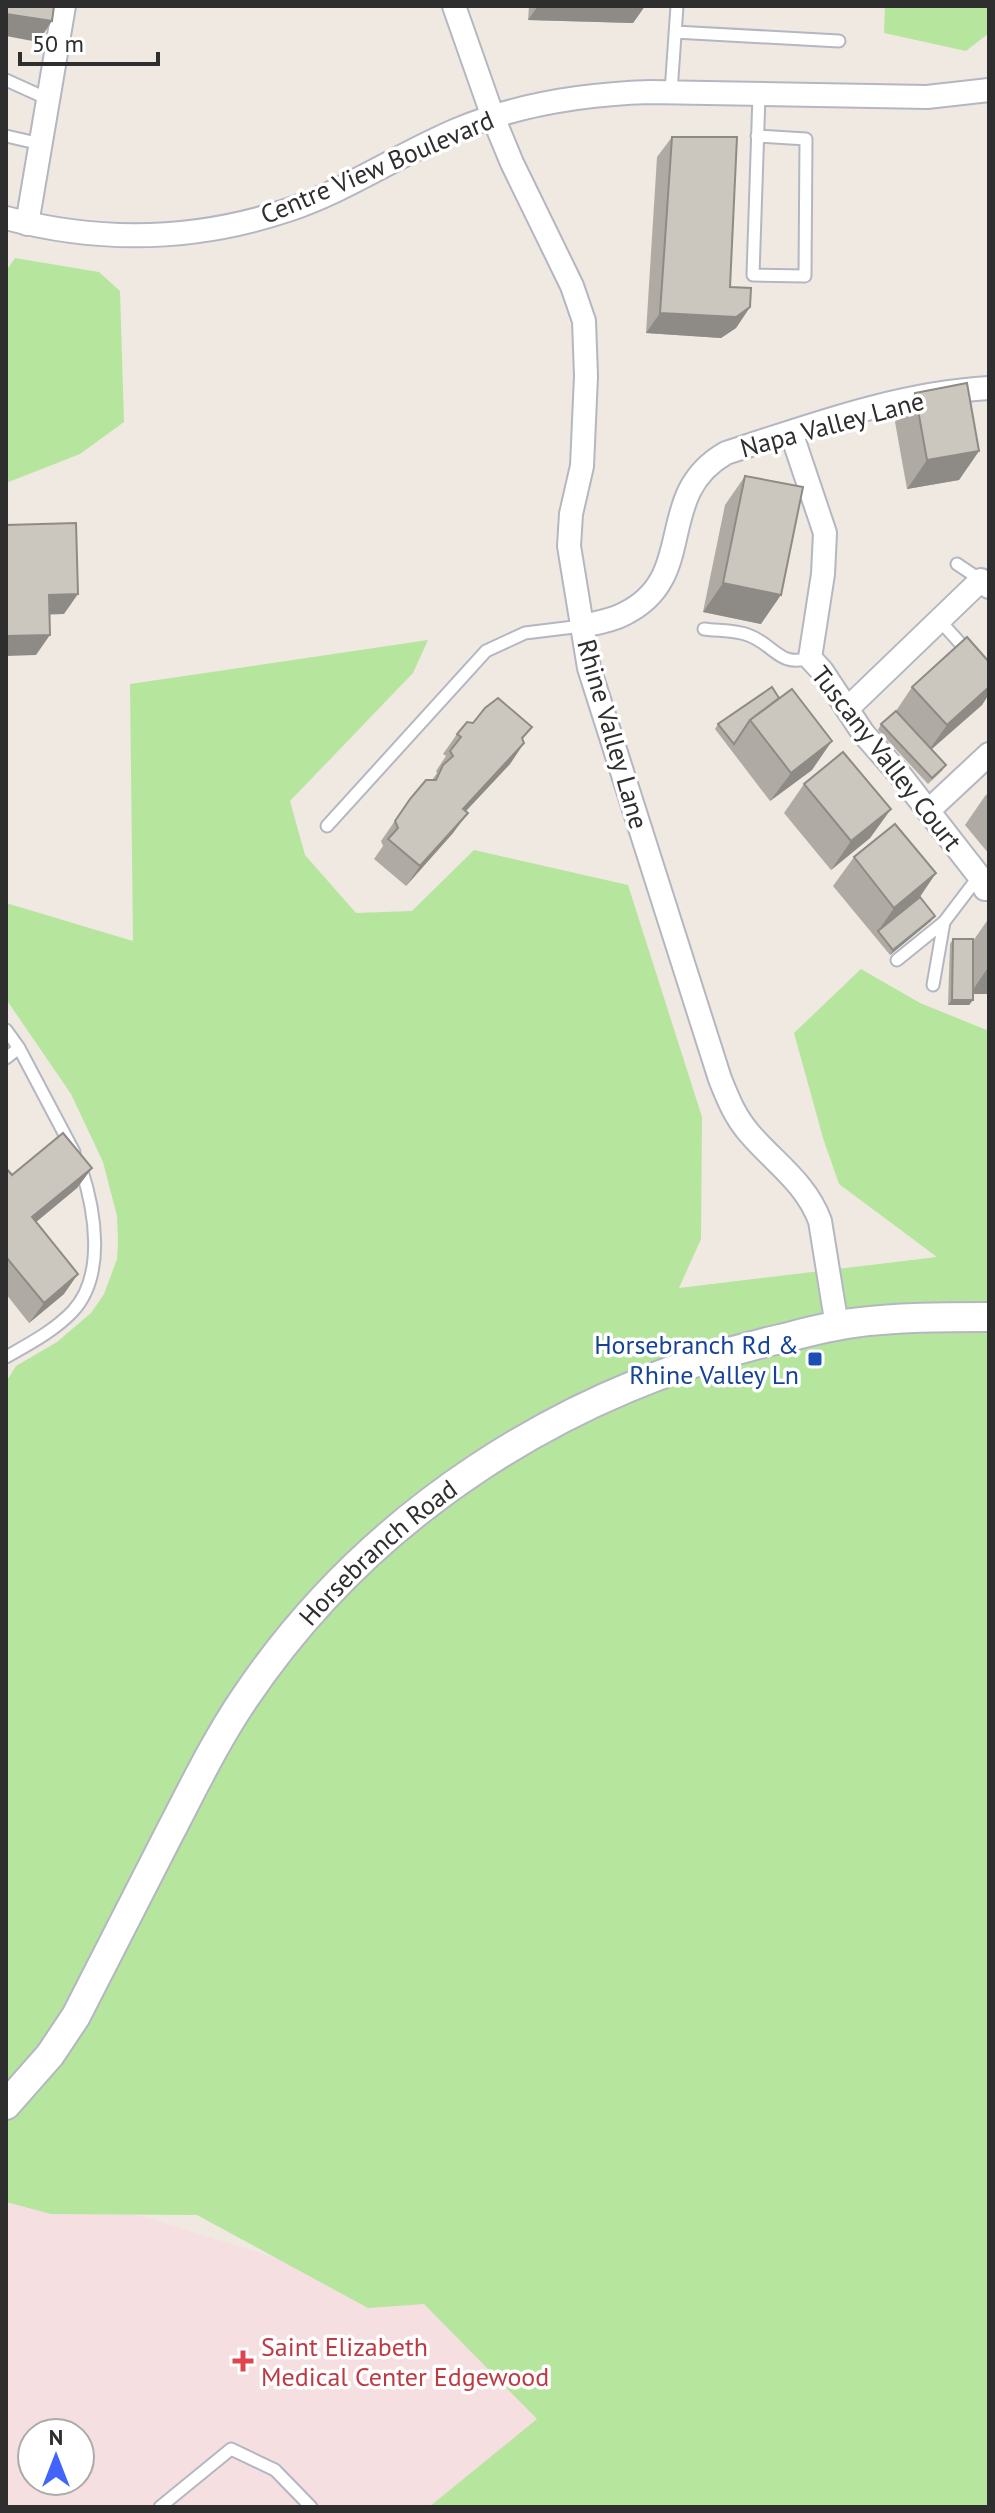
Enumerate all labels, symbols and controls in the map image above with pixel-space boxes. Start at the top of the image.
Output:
scale bar [20,16,158,66]
text: 50 m [32,28,84,59]
street label: Centre View Boulevard [255,103,499,231]
street label: Napa Valley Lane [736,384,928,464]
street label: Rhine Valley Lane [570,635,656,833]
street label: Tuscany Valley Court [805,659,970,857]
place label: Horsebranch Rd & Rhine Valley Ln [594,1328,799,1391]
marker: Horsebranch Rd & Rhine Valley Ln [806,1350,824,1368]
street label: Horsebranch Road [291,1472,463,1632]
place label: Saint Elizabeth Medical Center Edgewood [261,2330,549,2393]
marker: Saint Elizabeth Medical Center Edgewood [232,2350,254,2372]
north arrow [16,2417,96,2497]
text: N [49,2423,63,2451]

